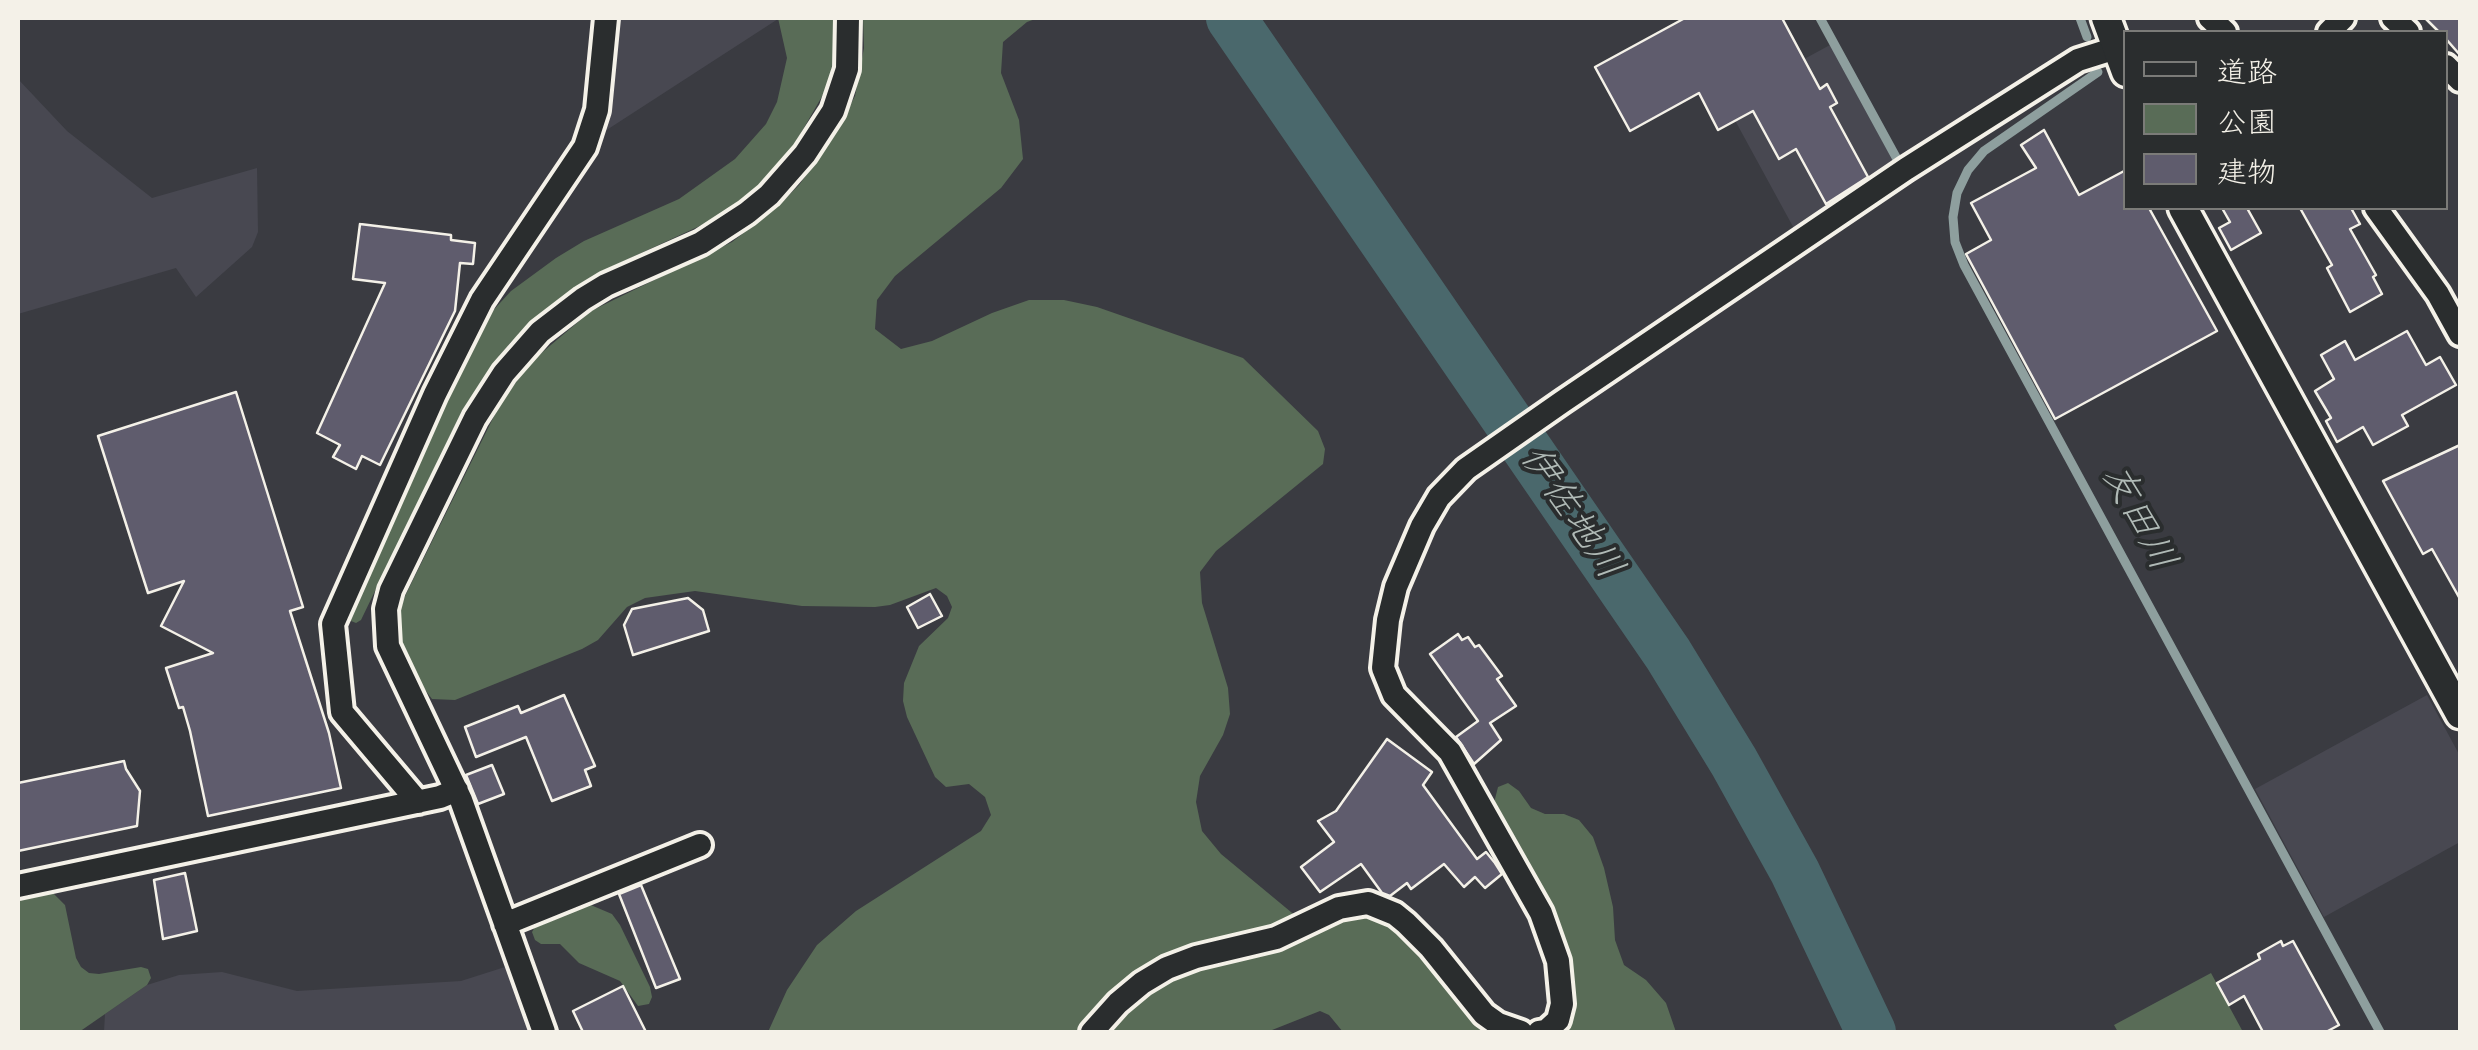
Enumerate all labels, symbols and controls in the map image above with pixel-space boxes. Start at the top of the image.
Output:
legend [2123,30,2448,210]
text: 道路 [2217,53,2277,91]
text: 公園 [2217,103,2277,141]
text: 建物 [2217,153,2277,191]
water label: 伊佐地川 [1510,437,1632,589]
water label: 友田川 [2091,457,2185,579]

